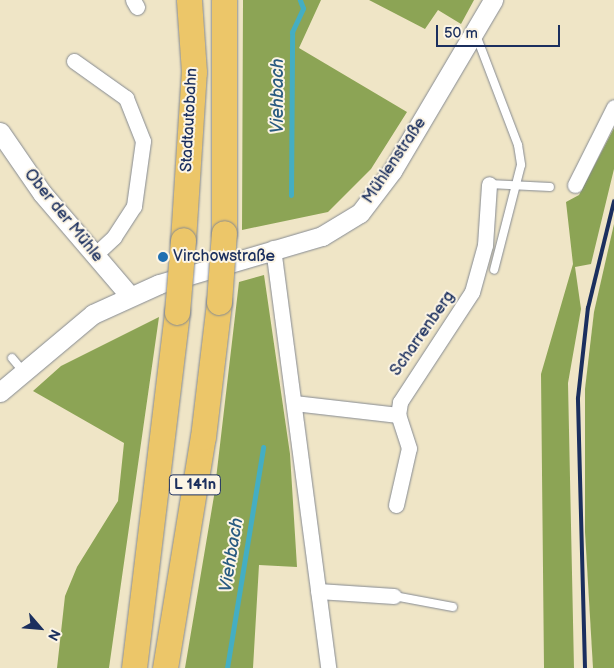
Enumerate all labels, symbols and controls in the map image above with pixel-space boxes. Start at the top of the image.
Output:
scale bar [439,15,563,47]
text: 50 m [444,24,478,43]
water label: Viehbach [267,58,289,134]
street label: Stadtautobahn [178,67,202,173]
street label: Mühlenstraße [359,114,431,208]
street label: Ober der Mühle [20,166,106,266]
place label: Virchowstraße [173,247,275,267]
marker: Virchowstraße [157,251,169,263]
street label: Scharrenberg [387,288,459,380]
road number: L 141n [169,472,221,498]
water label: Viehbach [215,516,249,594]
north arrow [15,603,65,653]
text: N [44,626,64,644]

